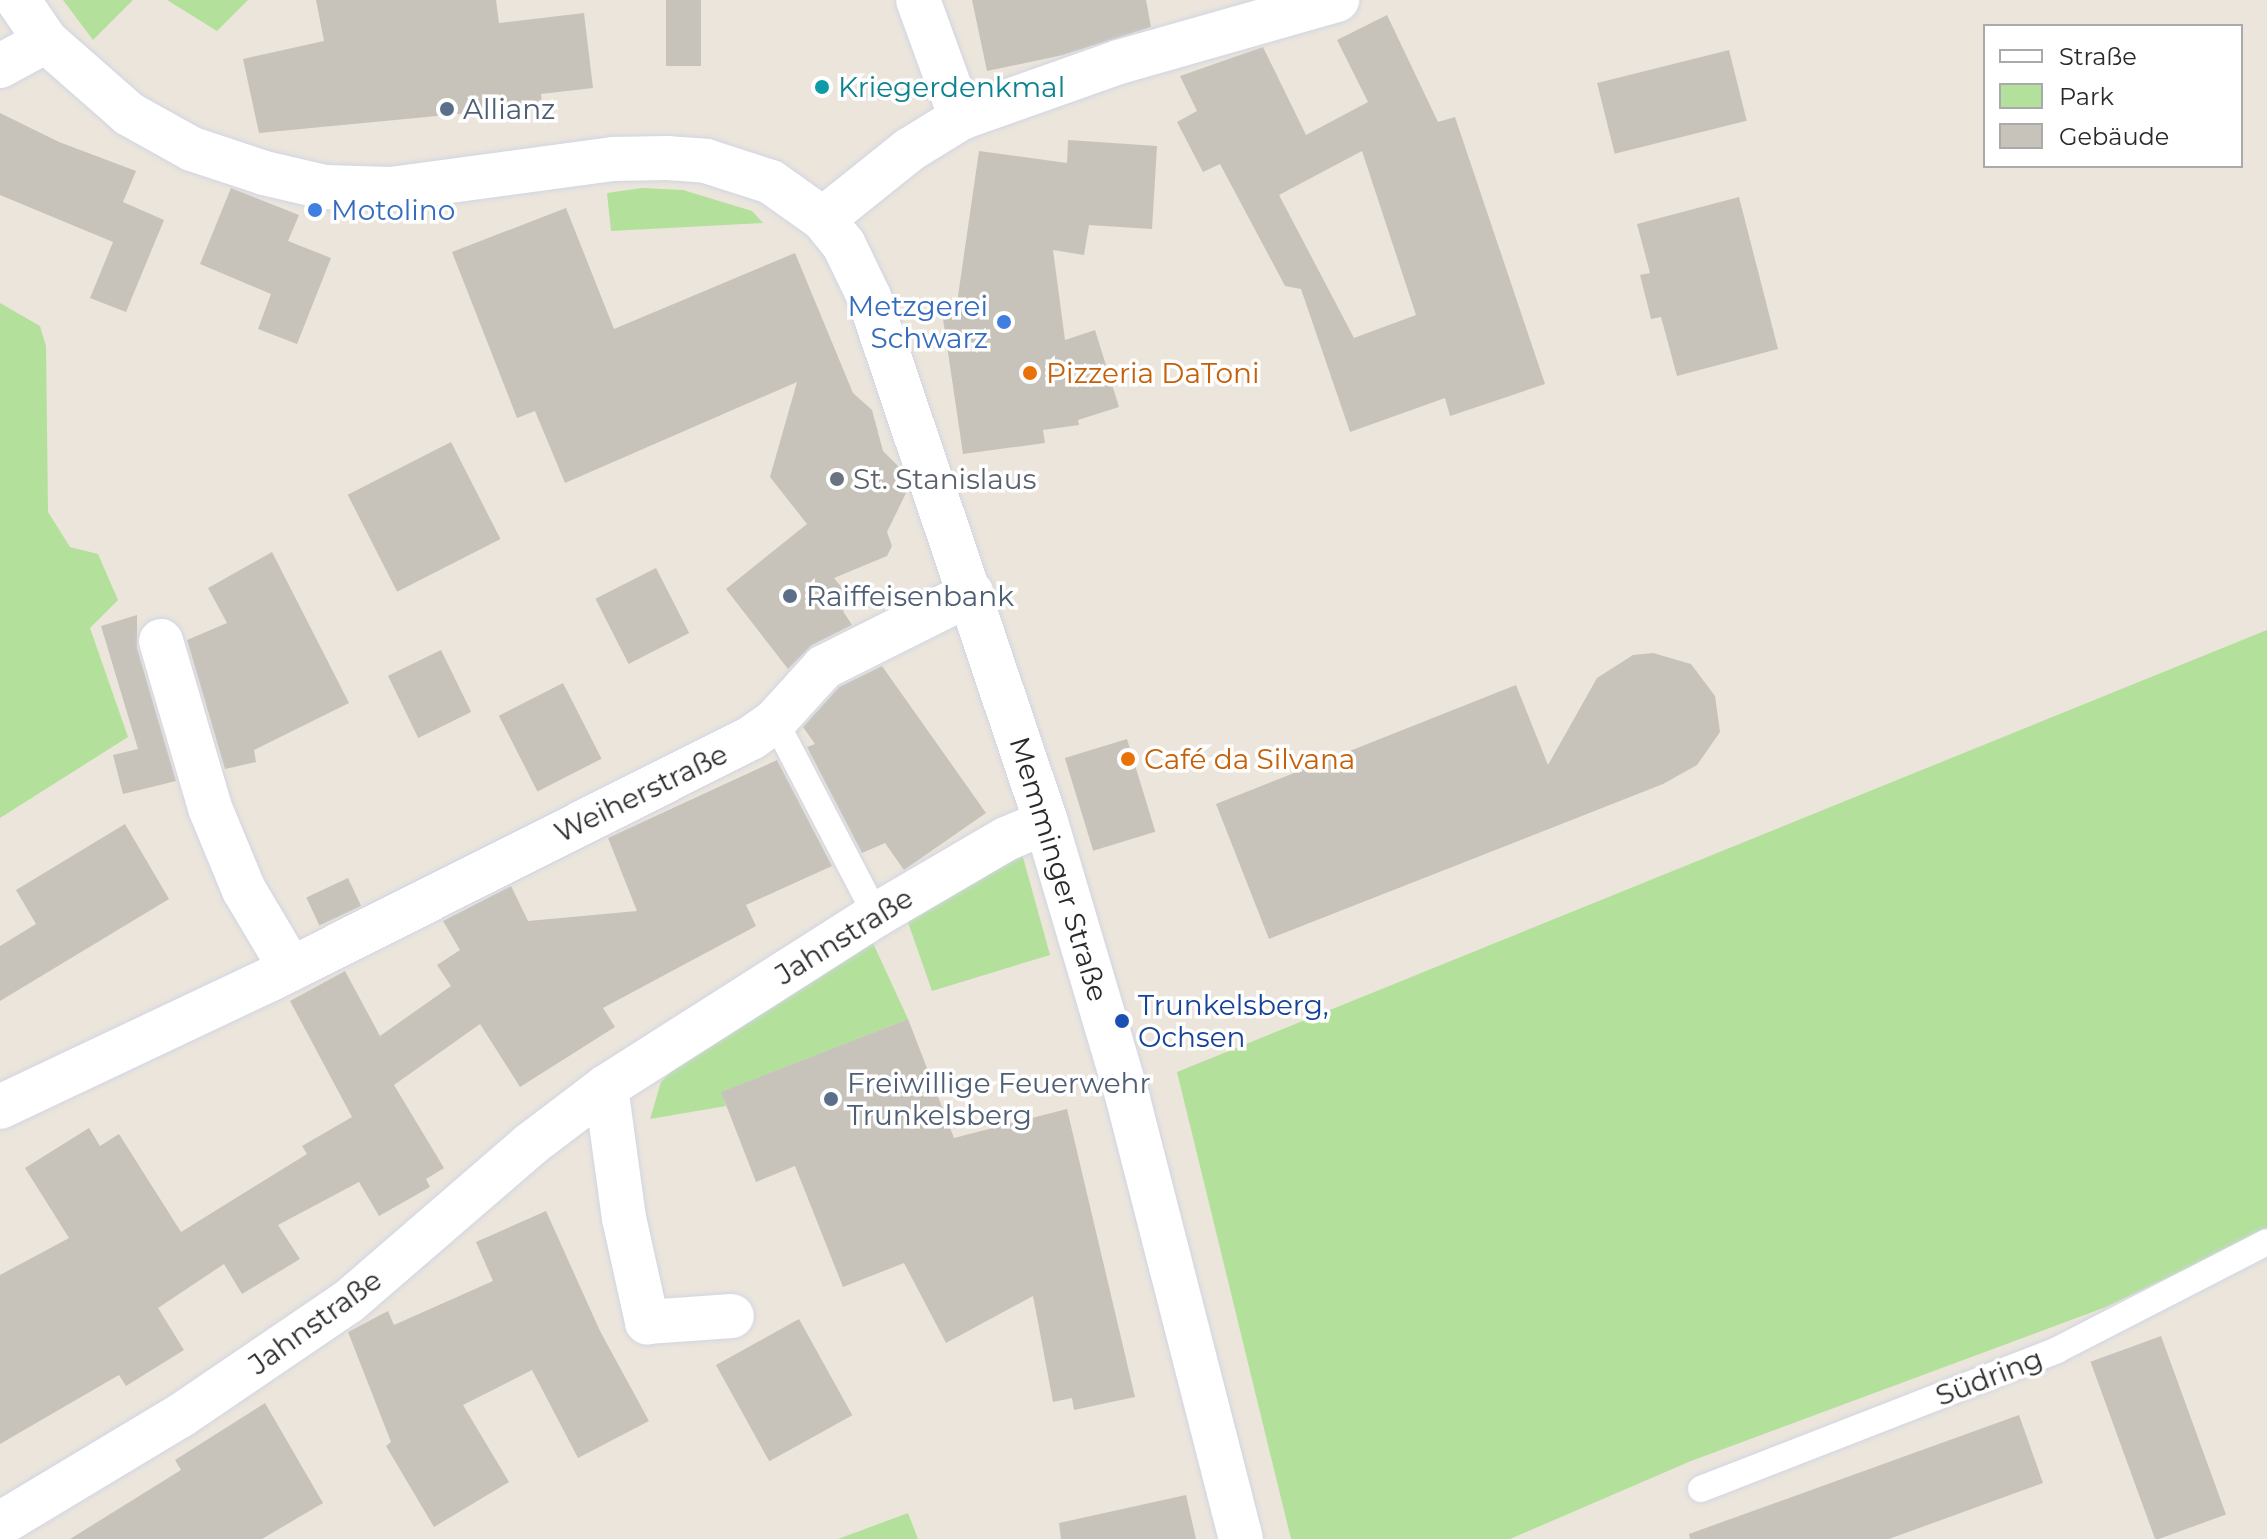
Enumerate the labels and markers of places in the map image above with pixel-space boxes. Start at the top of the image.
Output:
place label: Kriegerdenkmal [838,70,1065,104]
marker: Kriegerdenkmal [813,78,831,96]
place label: Allianz [463,92,555,126]
marker: Allianz [438,100,456,118]
place label: Motolino [331,193,455,227]
marker: Motolino [306,201,324,219]
place label: Metzgerei Schwarz [848,289,988,355]
marker: Metzgerei Schwarz [995,313,1013,331]
place label: Pizzeria DaToni [1046,356,1260,390]
marker: Pizzeria DaToni [1021,364,1039,382]
place label: St. Stanislaus [853,462,1036,496]
marker: St. Stanislaus [828,470,846,488]
place label: Raiffeisenbank [806,579,1014,613]
marker: Raiffeisenbank [781,587,799,605]
place label: Café da Silvana [1144,742,1355,776]
marker: Café da Silvana [1119,750,1137,768]
place label: Trunkelsberg, Ochsen [1138,988,1329,1054]
marker: Trunkelsberg, Ochsen [1113,1012,1131,1030]
place label: Freiwillige Feuerwehr Trunkelsberg [847,1066,1151,1132]
marker: Freiwillige Feuerwehr Trunkelsberg [822,1090,840,1108]

